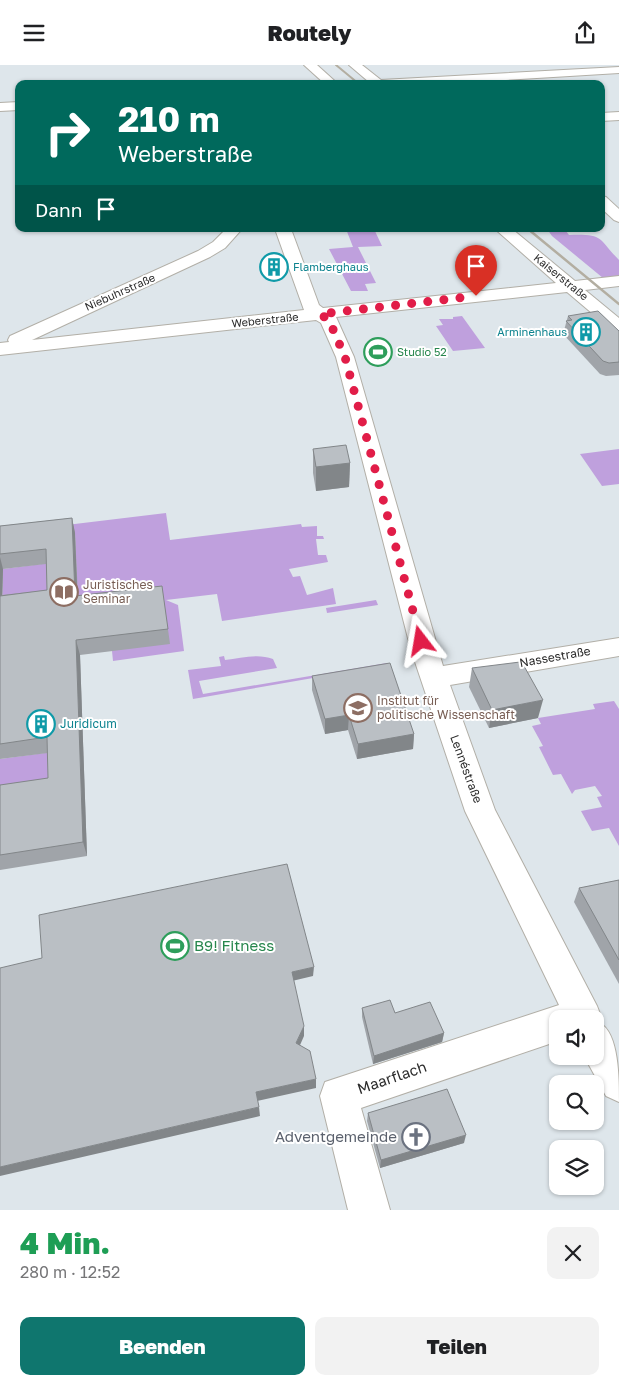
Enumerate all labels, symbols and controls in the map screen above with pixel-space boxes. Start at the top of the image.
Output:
icon: menu [20,19,48,47]
text: Routely [267,19,352,46]
icon: share [571,19,599,47]
text: 210 m [118,98,220,140]
icon: right [35,100,100,165]
text: Weberstraße [118,140,253,167]
icon: arrive [92,195,120,223]
text: Dann [35,198,82,221]
pin [455,245,497,296]
street label: Kaiserstraße [531,251,591,303]
building icon: Flamberghaus [259,252,289,282]
icon: arrive [462,252,490,280]
place label: Flamberghaus [293,260,369,273]
street label: Niebuhrstraße [83,270,157,313]
street label: Weberstraße [231,310,299,329]
building icon: Arminenhaus [571,317,601,347]
place label: Arminenhaus [497,325,567,338]
sports icon: Studio 52 [363,337,393,367]
place label: Studio 52 [397,345,447,358]
library icon: Juristisches Seminar [49,577,79,607]
place label: Juristisches Seminar [83,577,153,606]
position arrow [394,614,446,666]
street label: Nassestraße [518,643,592,670]
school or university icon: Institut für politische Wissenschaft [343,693,373,723]
place label: Institut für politische Wissenschaft [377,693,515,722]
building icon: Juridicum [26,709,56,739]
place label: Juridicum [60,716,117,731]
street label: Lennéstraße [447,733,486,805]
sports icon: B9! Fitness [160,931,190,961]
place label: B9! Fitness [194,936,274,954]
map controls [549,1010,604,1195]
button: sound [549,1010,604,1065]
street label: Maarflach [355,1057,429,1097]
button: search [549,1075,604,1130]
church icon: Adventgemeinde [401,1122,431,1152]
place label: Adventgemeinde [275,1127,397,1145]
button: layers [549,1140,604,1195]
text: 4 Min. [20,1225,110,1261]
button: close [547,1227,599,1279]
text: 280 m · 12:52 [20,1262,120,1282]
button: Beenden [20,1317,305,1375]
button: Teilen [315,1317,599,1375]

